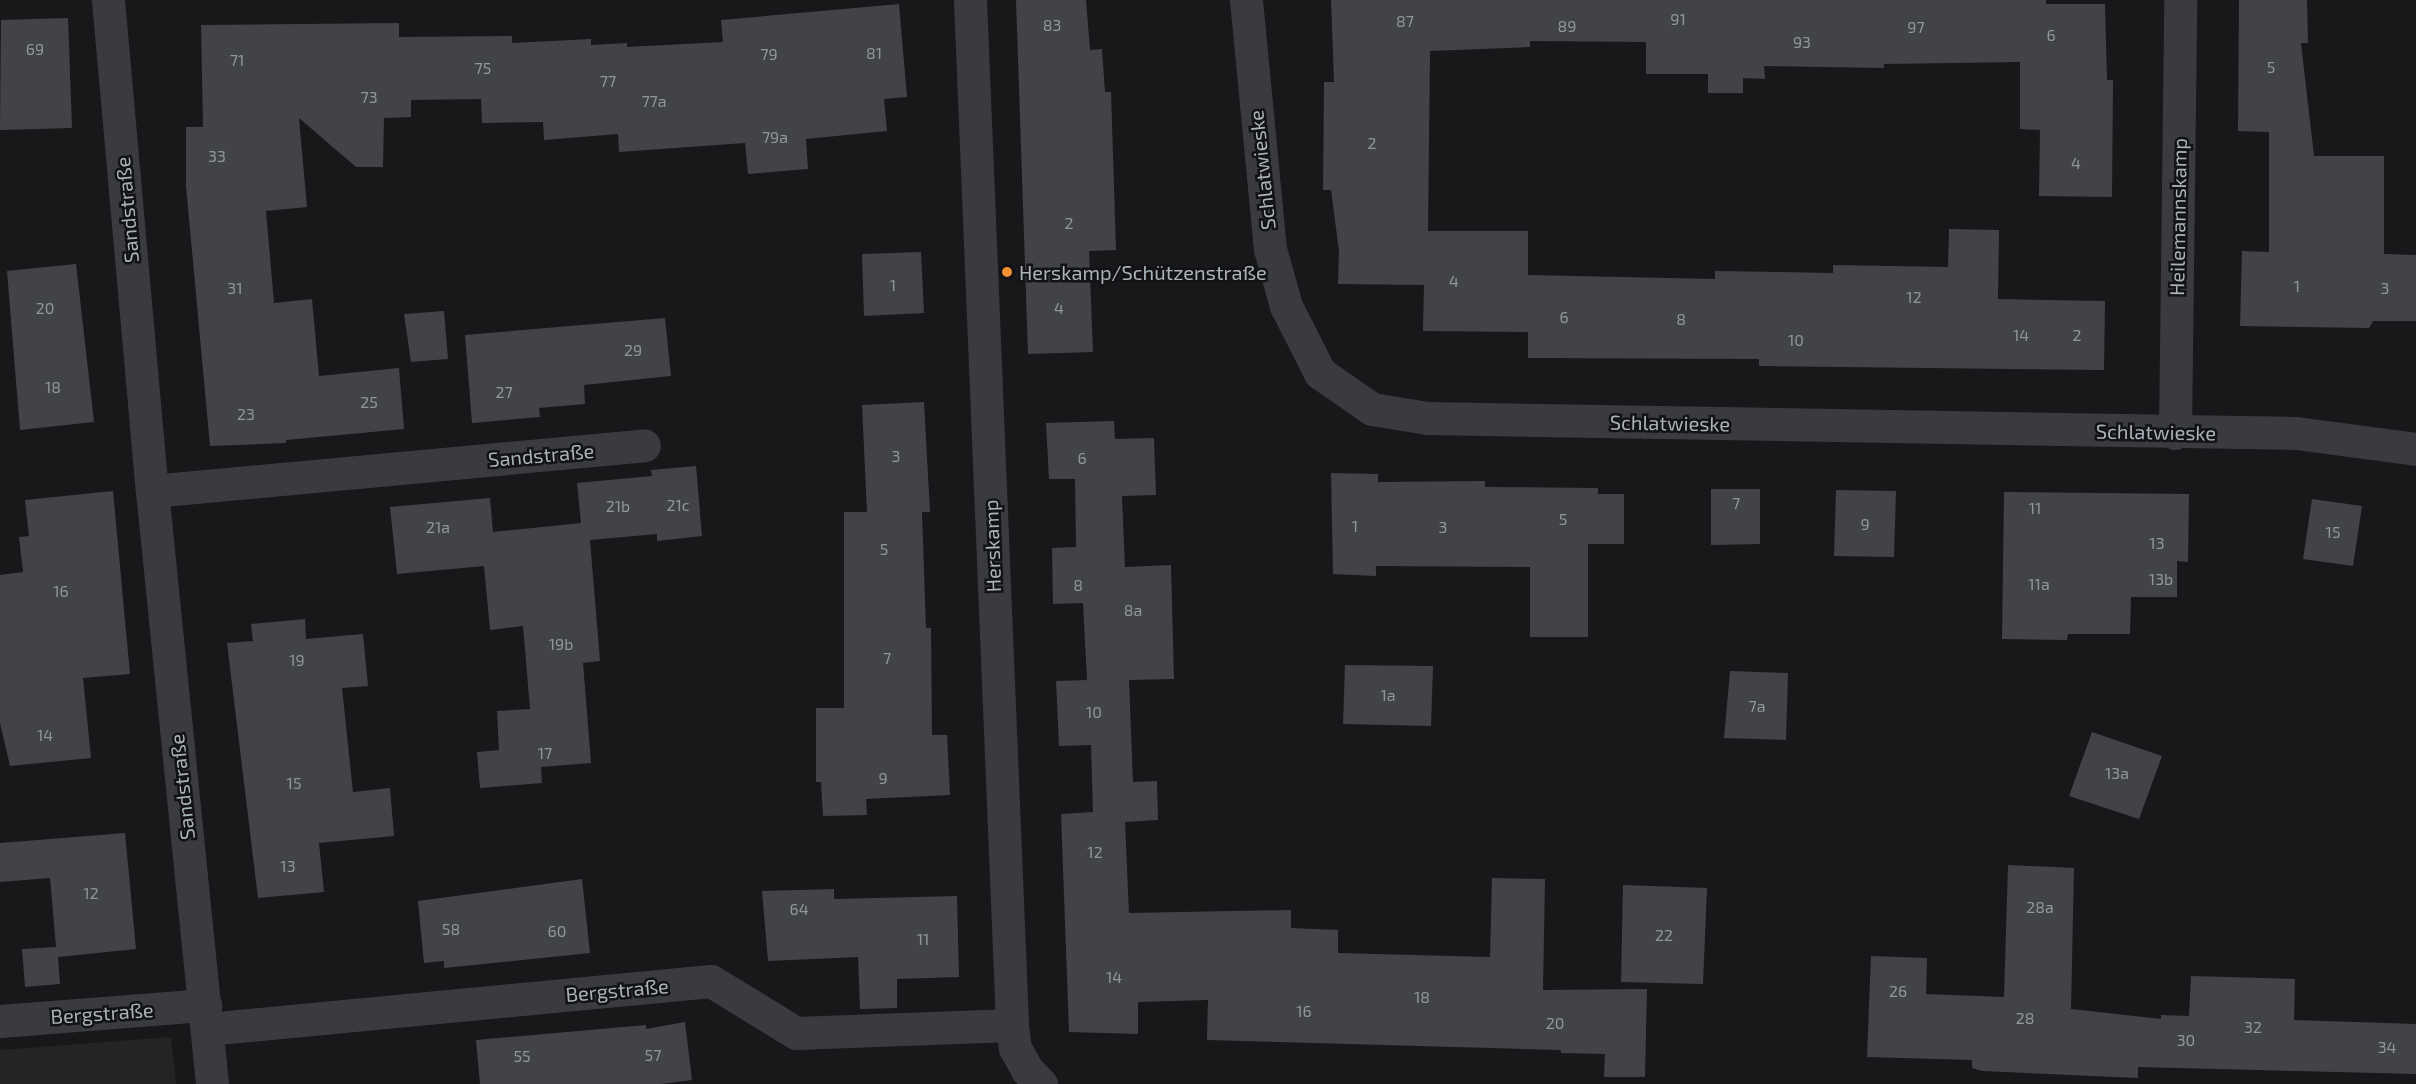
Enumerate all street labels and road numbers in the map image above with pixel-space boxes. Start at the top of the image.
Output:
street label: Schlatwieske [1244,109,1280,231]
street label: Heilemannskamp [2165,138,2191,296]
street label: Sandstraße [110,156,144,264]
street label: Schlatwieske [1610,410,1730,436]
street label: Schlatwieske [2096,419,2216,445]
street label: Sandstraße [487,438,595,472]
street label: Herskamp [978,499,1006,593]
street label: Sandstraße [165,733,199,841]
street label: Bergstraße [565,974,669,1006]
street label: Bergstraße [50,997,154,1029]

